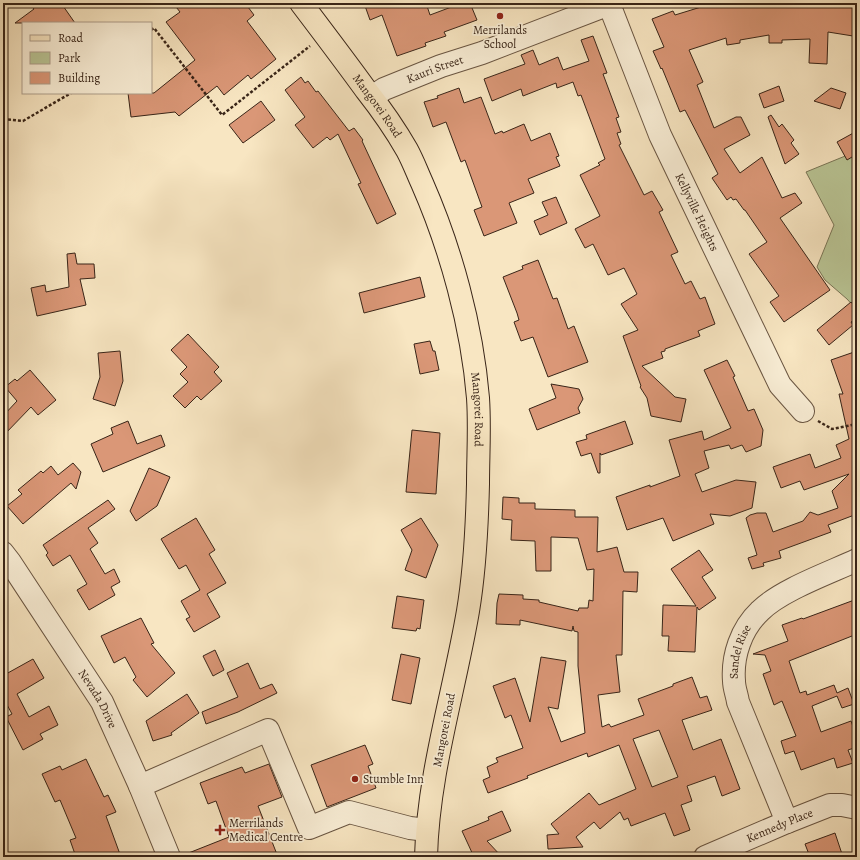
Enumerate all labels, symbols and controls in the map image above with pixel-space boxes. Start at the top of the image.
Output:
marker: Merrilands School [495,11,505,21]
legend [22,22,152,94]
place label: Merrilands School [473,22,527,52]
text: Road [58,30,84,46]
text: Park [58,50,81,66]
street label: Kauri Street [404,51,465,87]
text: Building [58,70,100,86]
street label: Mangorei Road [349,71,406,141]
street label: Kellyville Heights [671,170,723,254]
street label: Mangorei Road [467,371,487,447]
street label: Sandel Rise [726,621,755,679]
street label: Nevada Drive [74,666,121,731]
street label: Mangorei Road [429,691,459,768]
place label: Stumble Inn [363,771,424,787]
marker: Stumble Inn [350,774,360,784]
street label: Kennedy Place [744,805,815,846]
place label: Merrilands Medical Centre [229,815,303,845]
marker: Merrilands Medical Centre [214,824,226,836]

